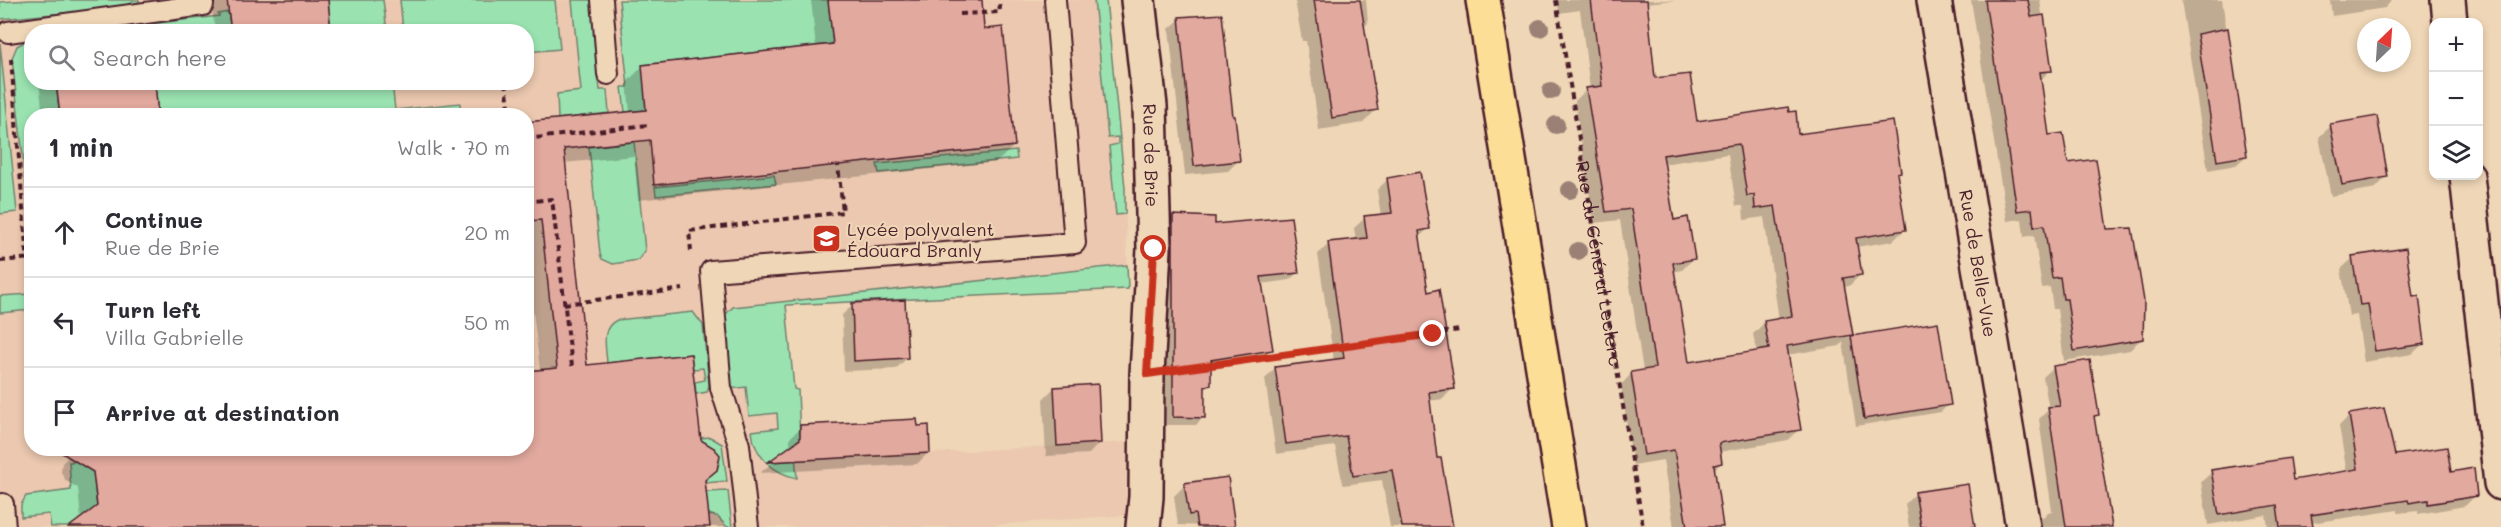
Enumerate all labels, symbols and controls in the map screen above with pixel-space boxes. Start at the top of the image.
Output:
north arrow [2357,18,2411,72]
map controls [2429,18,2483,180]
button: + [2429,18,2483,72]
search box [24,24,534,90]
icon: search [45,41,78,74]
text: Search here [93,43,227,72]
button: − [2429,72,2483,126]
street label: Rue de Brie [1138,103,1165,207]
button: layers [2429,126,2483,180]
text: 1 min [48,130,113,164]
text: Walk · 70 m [397,134,510,160]
street label: Rue du Général Leclerc [1571,159,1628,368]
street label: Rue de Belle-Vue [1954,188,2003,339]
text: Continue [105,205,203,234]
icon: ahead [48,216,81,249]
place label: Lycée polyvalent Édouard Branly [847,217,994,262]
text: 20 m [464,219,510,245]
school or university icon: Lycée polyvalent Édouard Branly [810,223,842,255]
text: Rue de Brie [105,234,220,260]
route start [1140,235,1166,261]
text: Turn left [105,295,201,324]
icon: left [48,306,81,339]
text: 50 m [464,309,510,335]
route end [1419,320,1445,346]
text: Villa Gabrielle [105,324,244,350]
icon: arrive [48,396,81,429]
text: Arrive at destination [105,398,340,427]

